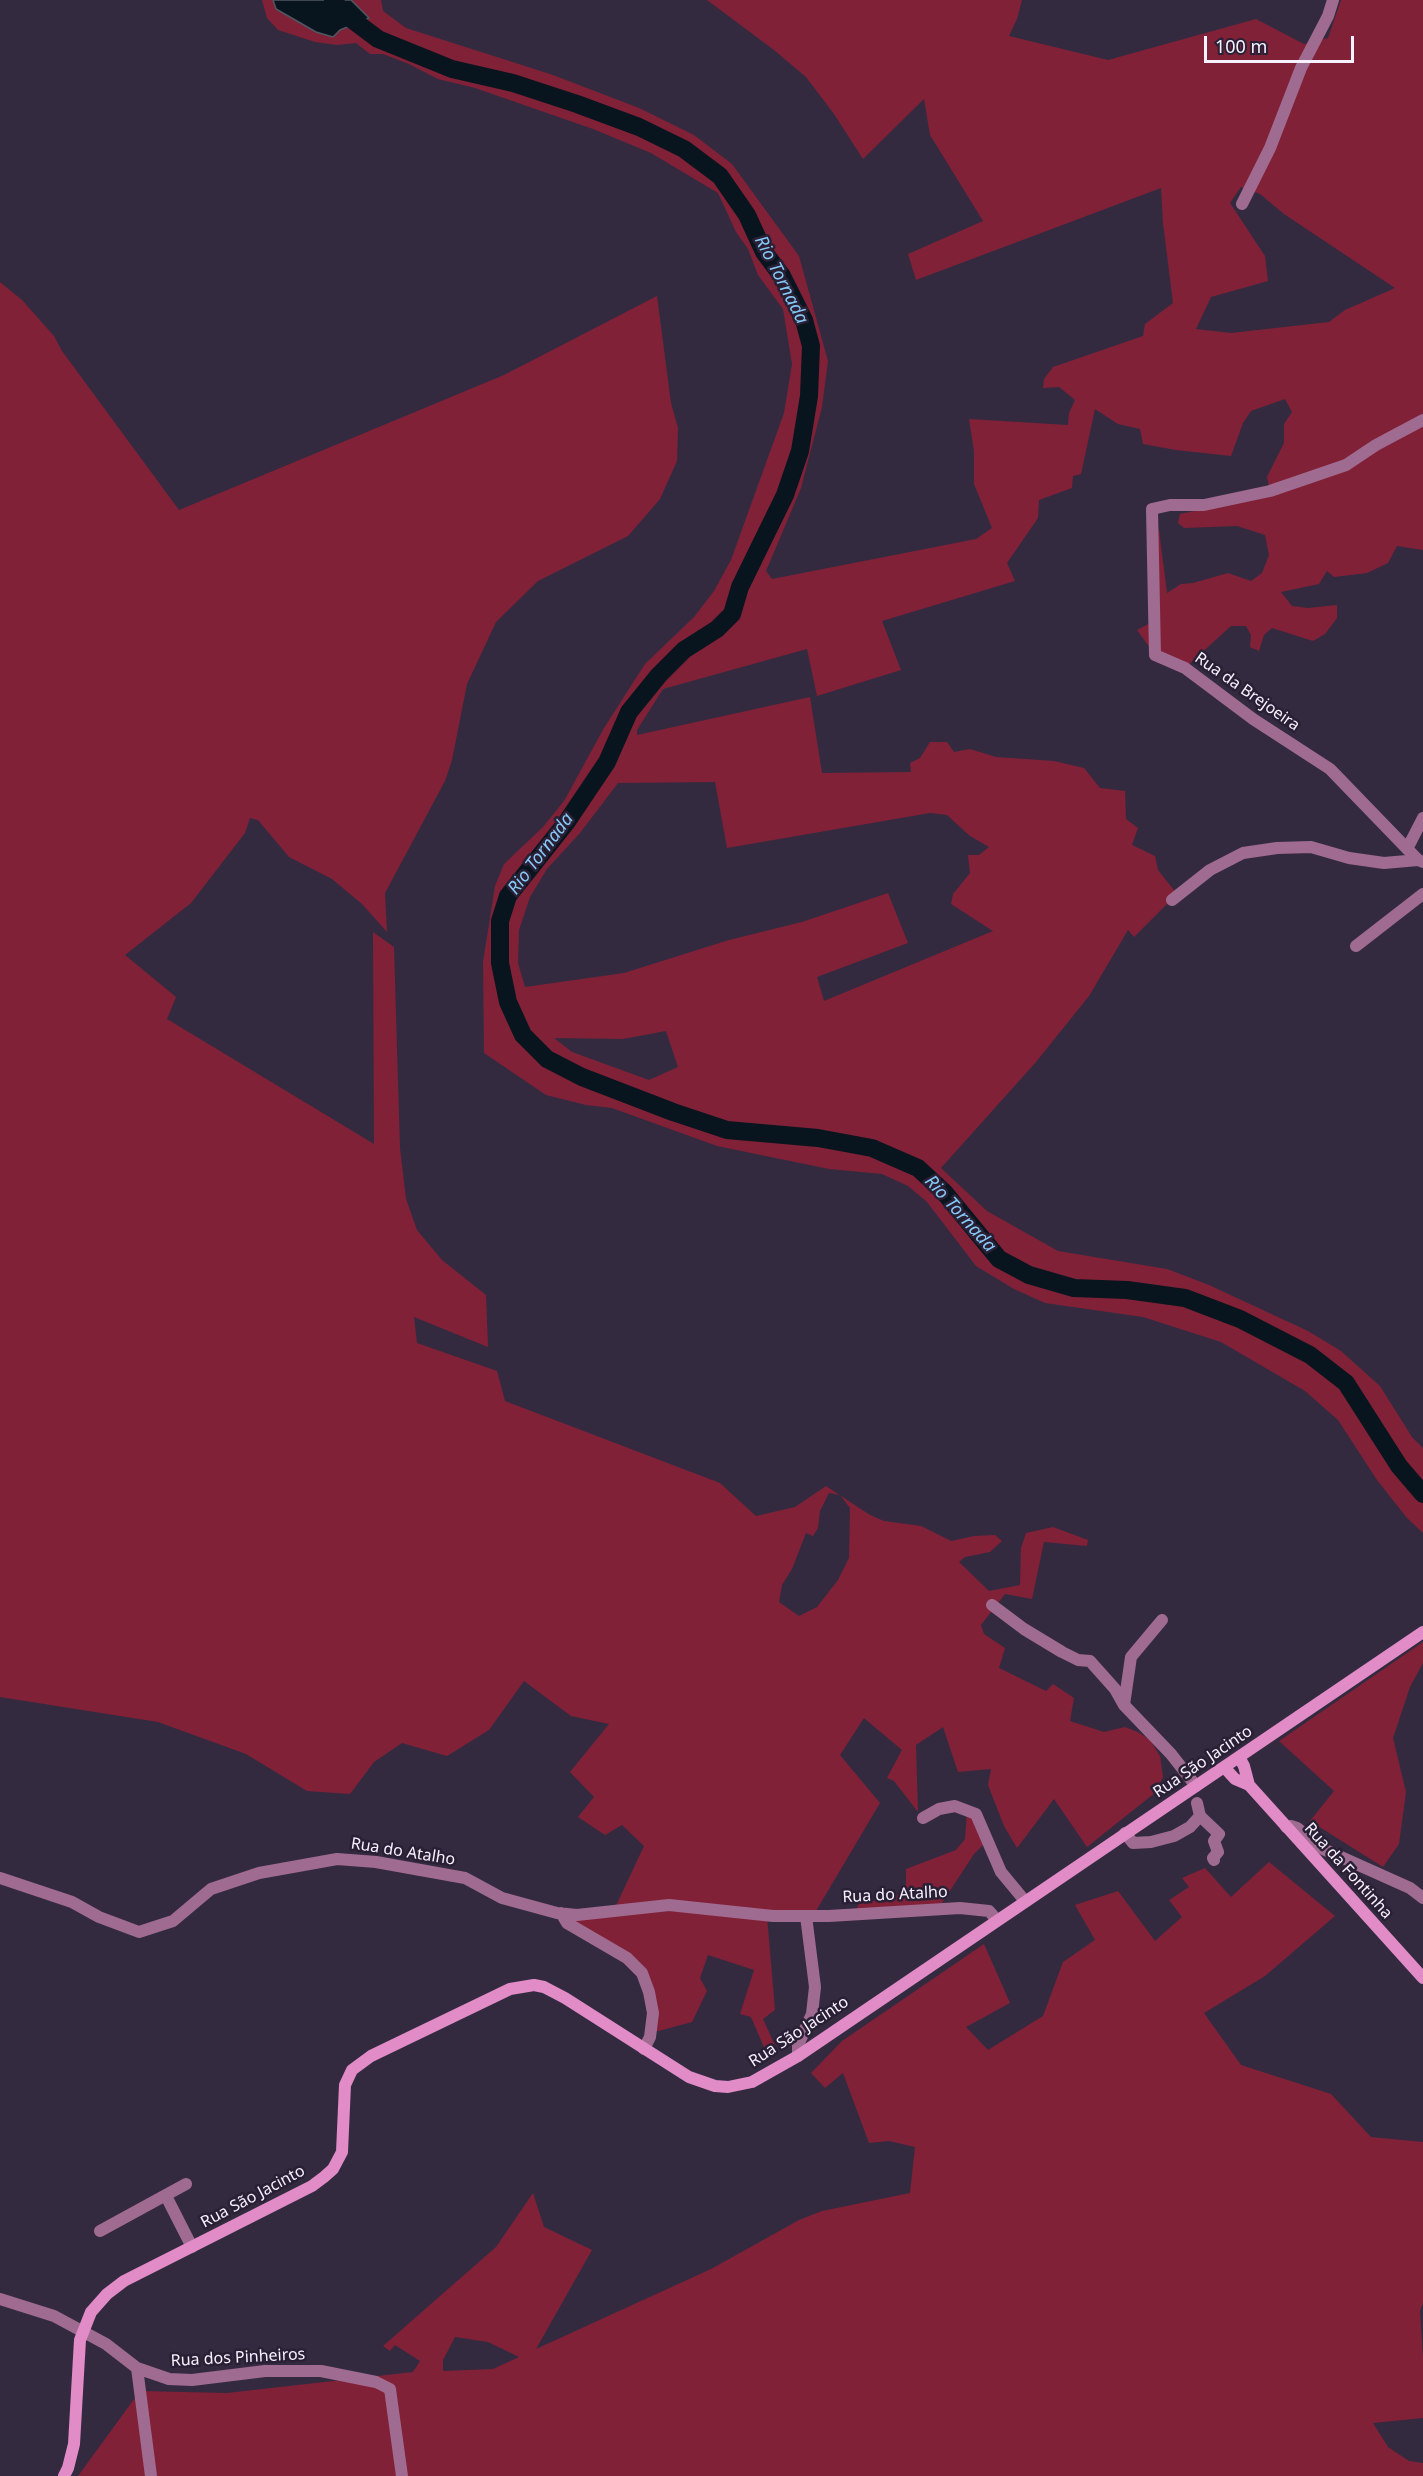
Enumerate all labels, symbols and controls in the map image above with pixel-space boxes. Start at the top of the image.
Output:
scale bar [1207,24,1357,62]
text: 100 m [1215,34,1267,58]
water label: Rio Tornada [750,232,812,328]
street label: Rua da Brejoeira [1191,649,1303,735]
water label: Rio Tornada [503,809,579,899]
water label: Rio Tornada [920,1171,1000,1257]
street label: Rua São Jacinto [1150,1722,1256,1802]
street label: Rua da Fontinha [1300,1819,1396,1923]
street label: Rua do Atalho [349,1834,457,1870]
street label: Rua do Atalho [842,1883,948,1907]
street label: Rua São Jacinto [746,1993,852,2071]
street label: Rua São Jacinto [198,2162,308,2232]
street label: Rua dos Pinheiros [170,2345,306,2371]

